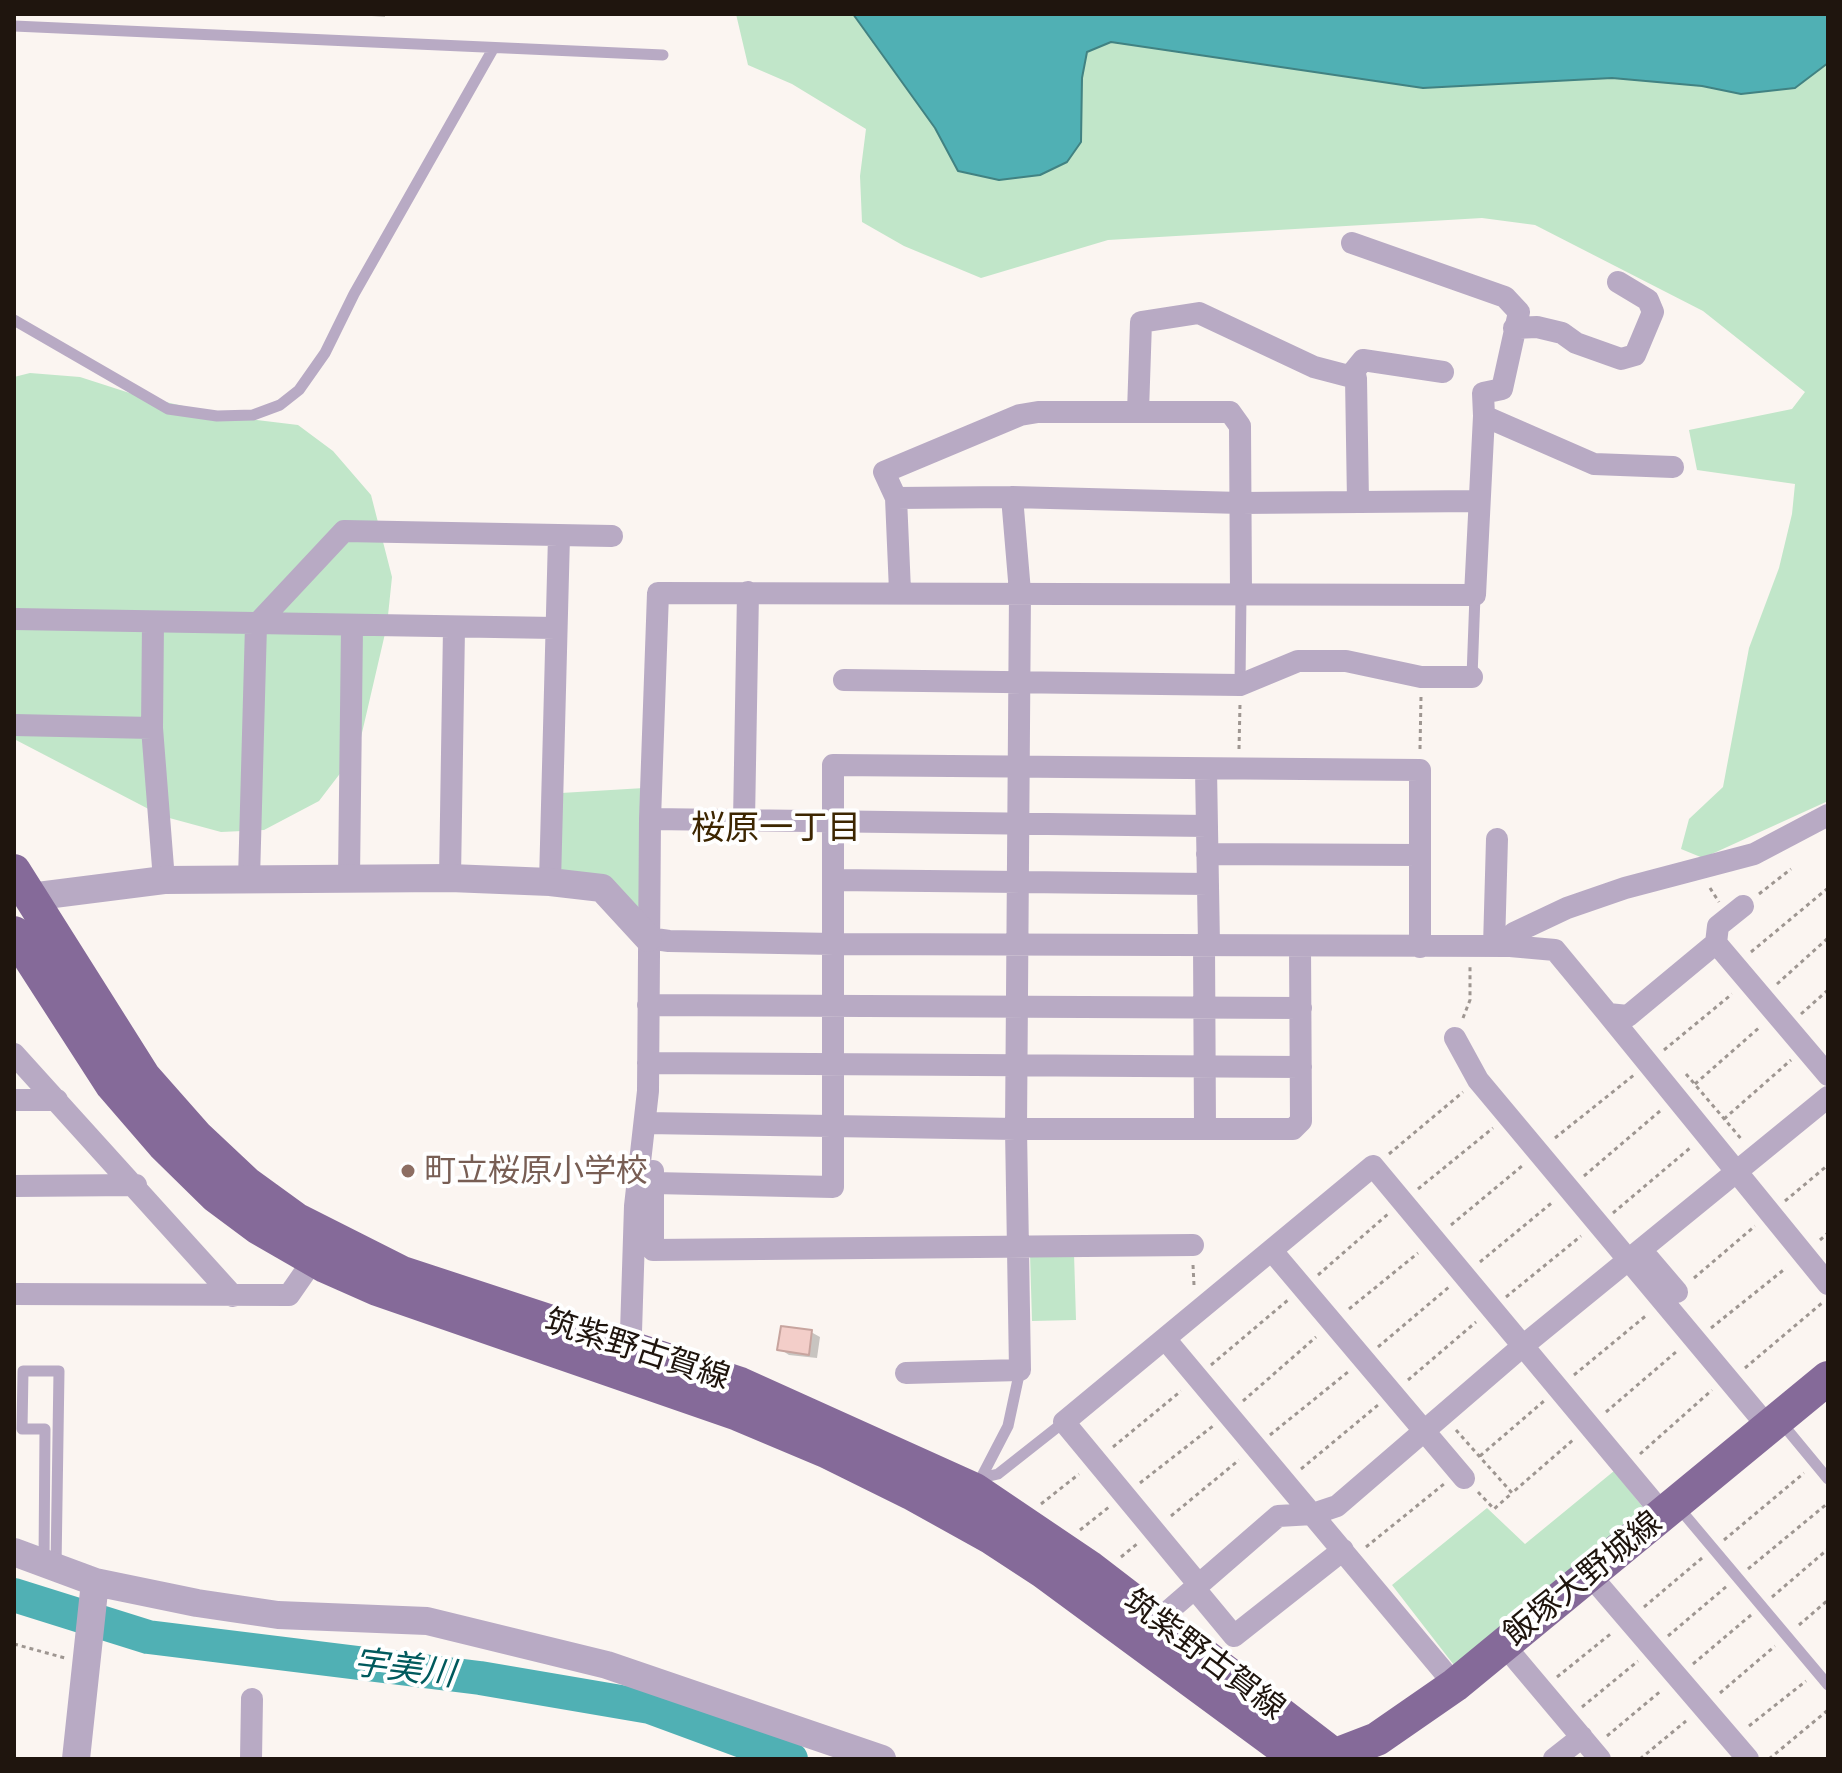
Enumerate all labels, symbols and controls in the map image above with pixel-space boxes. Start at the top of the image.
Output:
district label: 桜原一丁目 [691,809,861,849]
place label: 町立桜原小学校 [424,1152,648,1190]
marker: 町立桜原小学校 [399,1162,417,1180]
street label: 筑紫野古賀線 [540,1302,734,1398]
street label: 飯塚大野城線 [1496,1504,1670,1654]
street label: 筑紫野古賀線 [1116,1582,1292,1728]
water label: 宇美川 [351,1643,457,1695]

